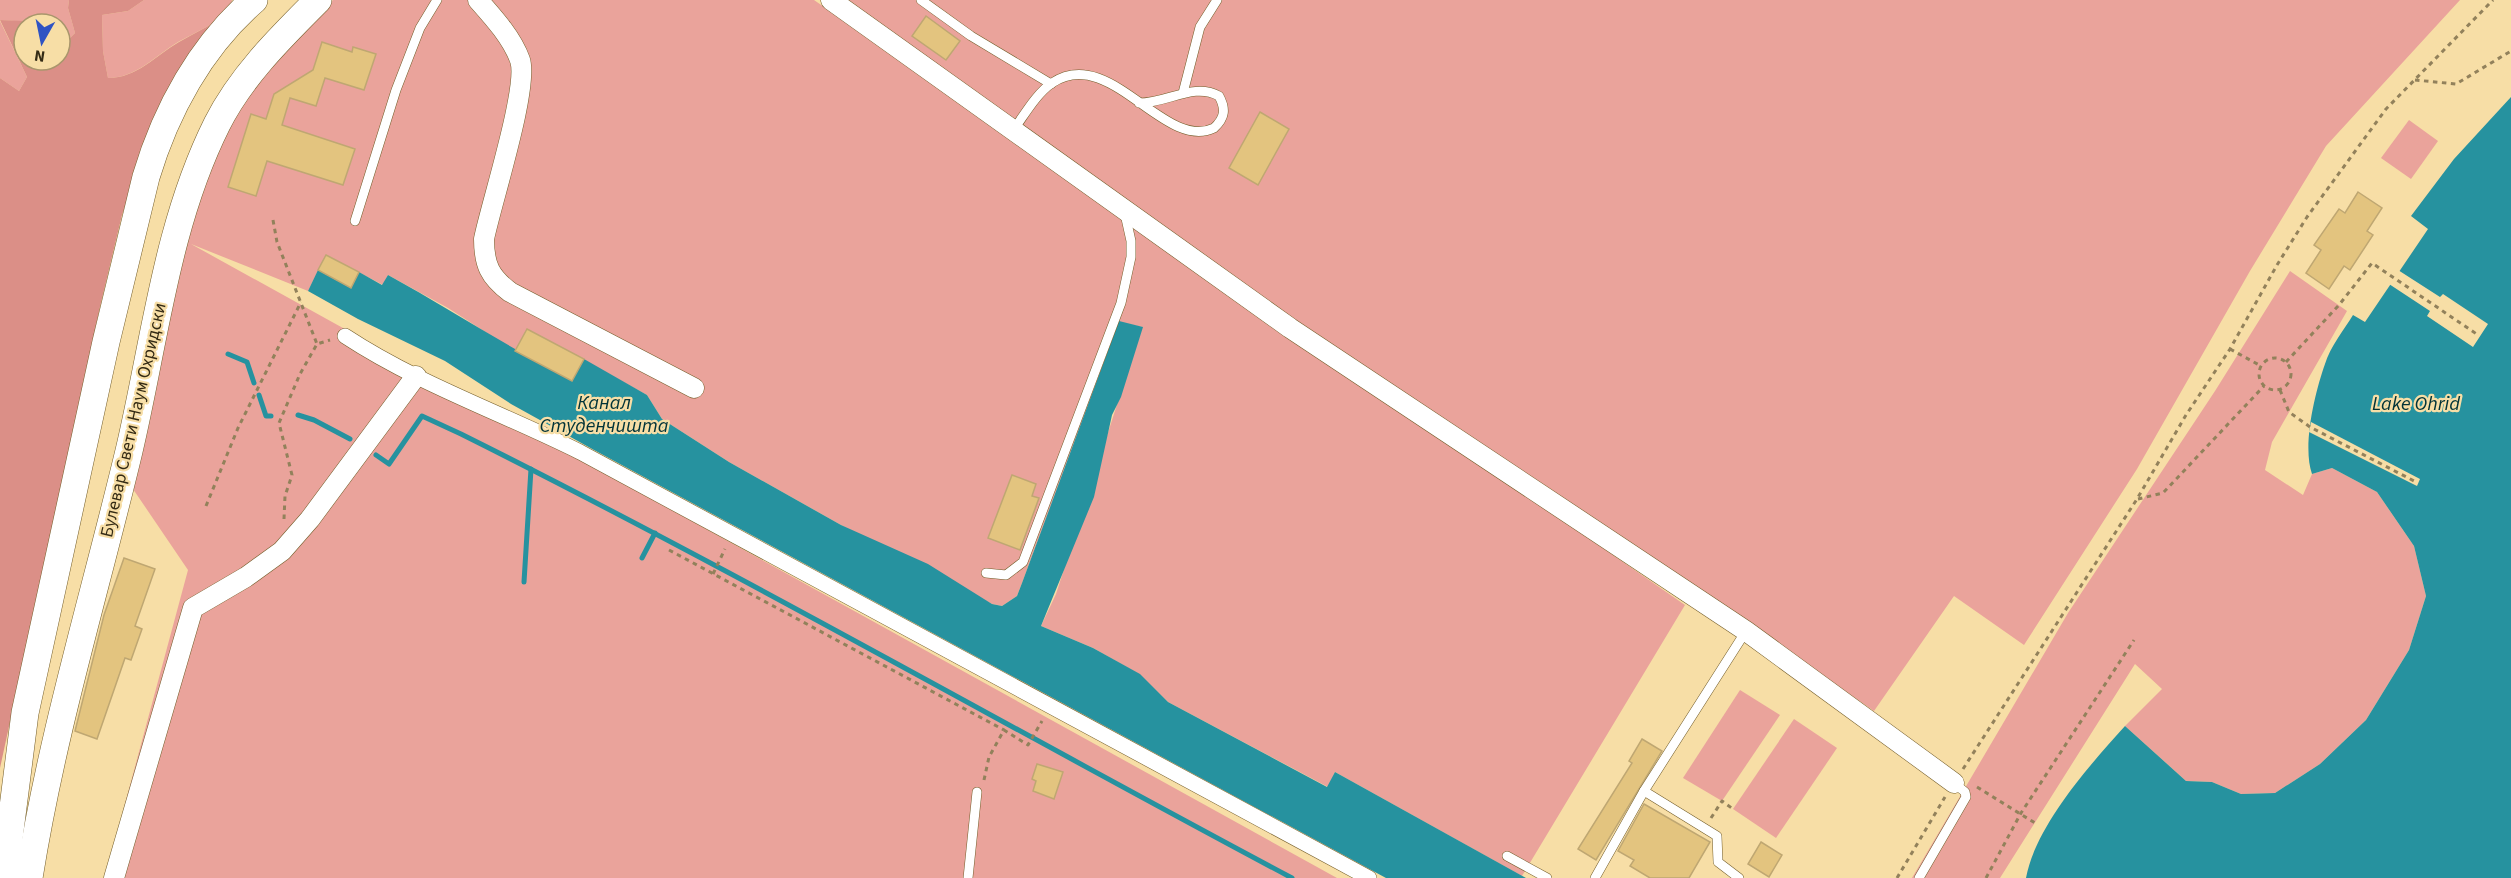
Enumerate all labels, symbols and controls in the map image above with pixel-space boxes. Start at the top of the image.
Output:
north arrow [12,12,72,72]
text: N [33,44,47,68]
street label: Булевар Свети Наум Охридски [94,300,173,540]
water label: Канал Студенчишта [539,389,669,440]
water label: Lake Ohrid [2372,390,2461,418]

